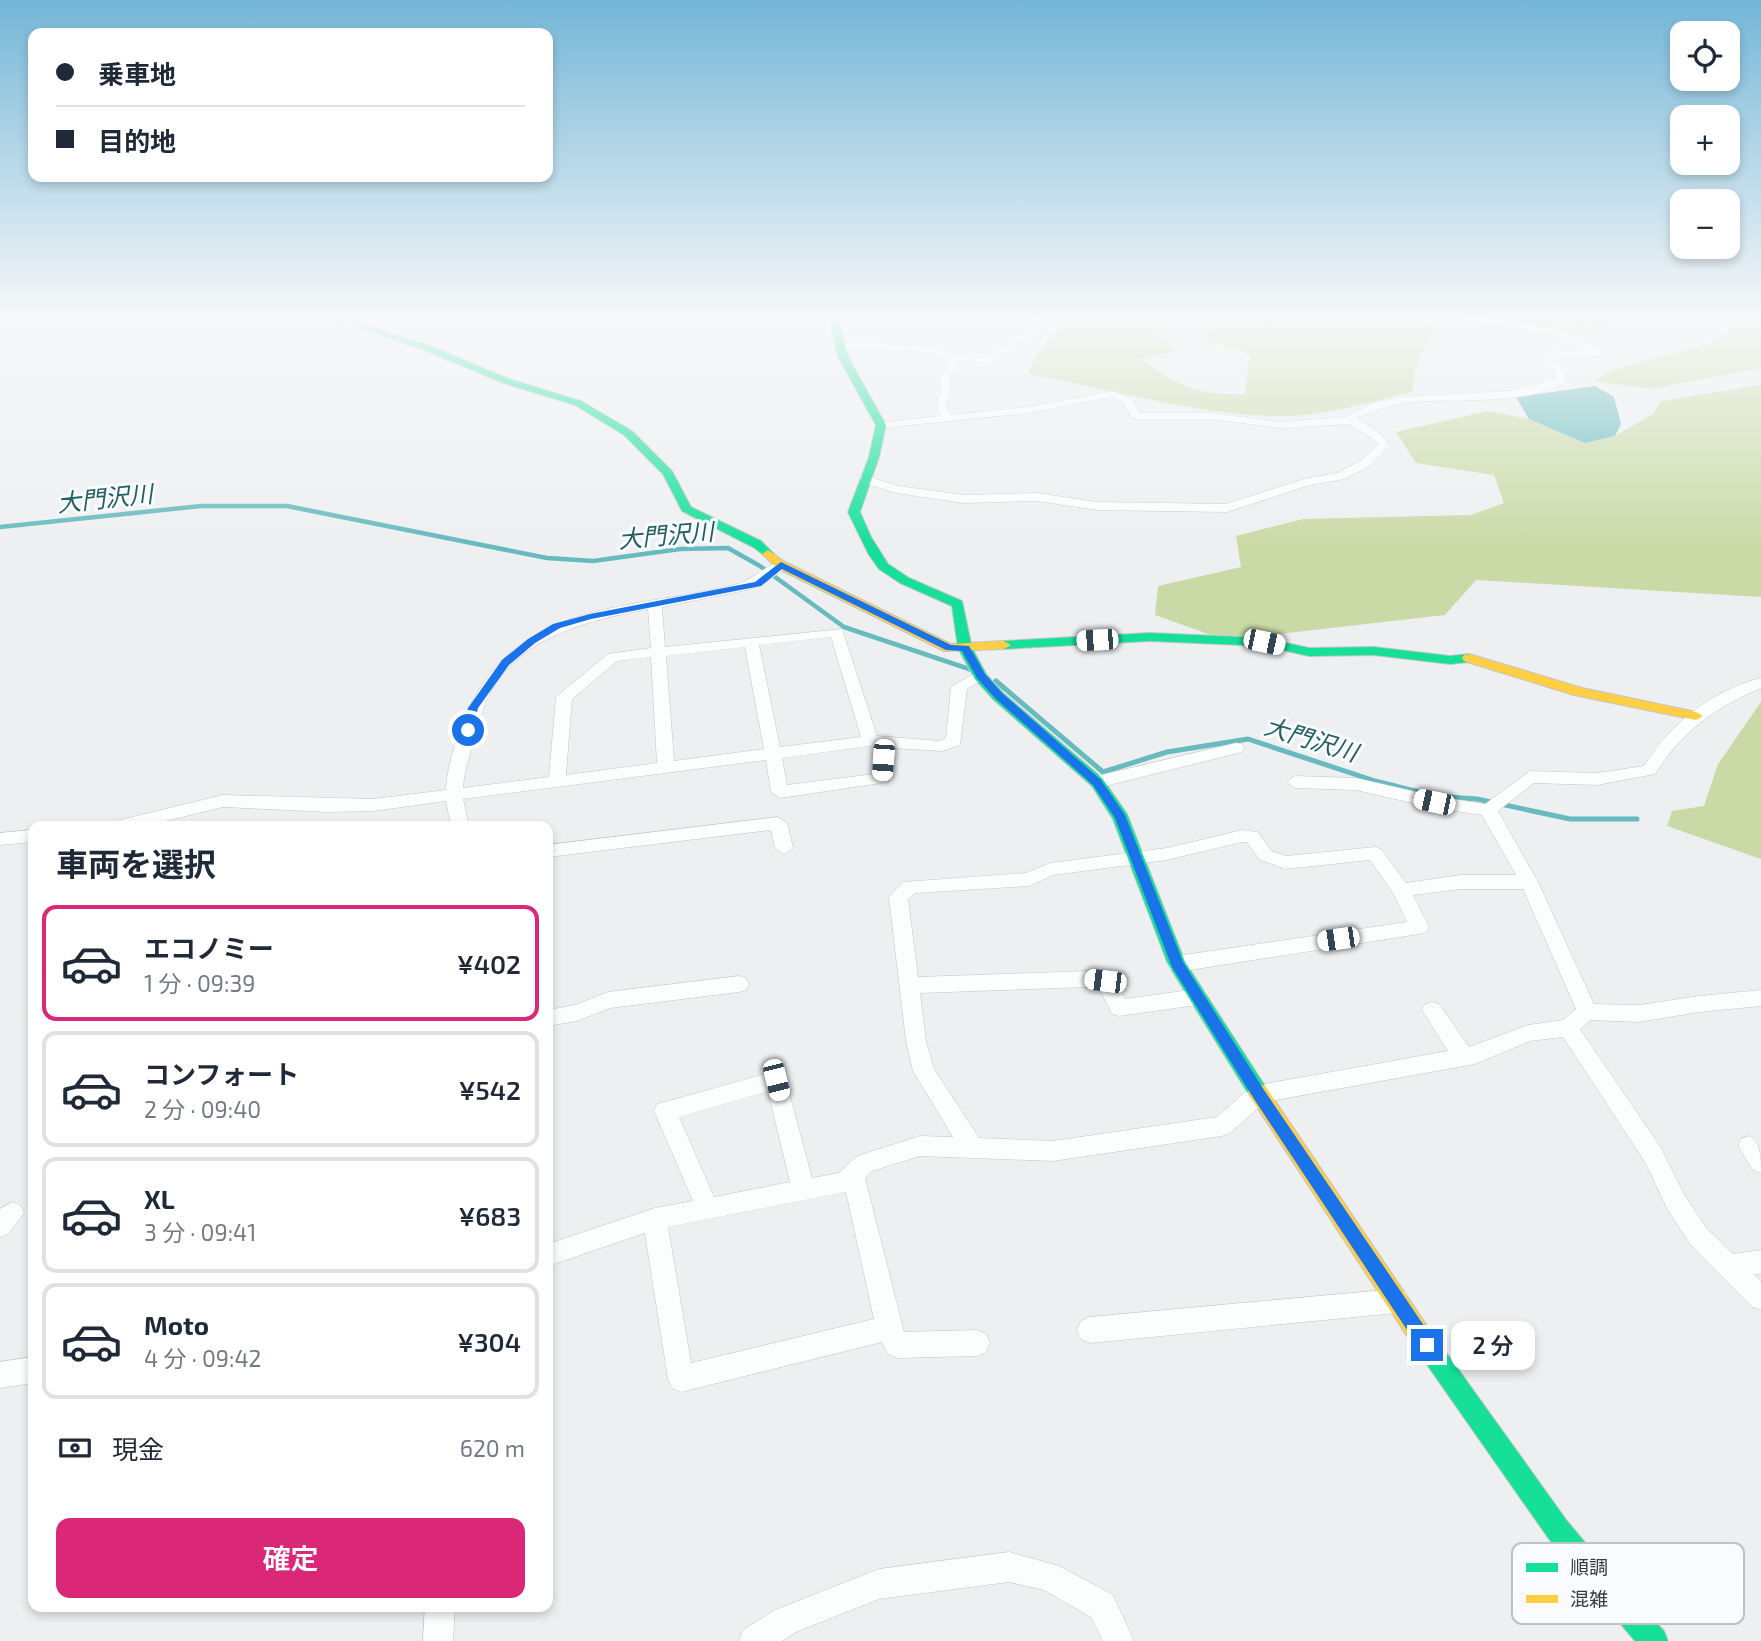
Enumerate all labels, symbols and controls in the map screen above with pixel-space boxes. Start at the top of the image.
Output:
map controls [1670,21,1740,259]
button: locate [1670,21,1740,91]
text: 乗車地 [98,58,176,89]
button: + [1670,105,1740,175]
text: 目的地 [98,125,176,156]
button: − [1670,189,1740,259]
water label: 大門沢川 [56,478,157,517]
water label: 大門沢川 [617,516,718,553]
car [1242,627,1287,657]
car [1076,628,1119,652]
water label: 大門沢川 [1261,711,1364,767]
route start [452,714,484,746]
car [872,738,895,782]
car [1412,787,1457,817]
text: 車両を選択 [56,844,216,882]
car [1316,926,1361,952]
icon: car [60,932,123,995]
text: エコノミー [144,932,274,963]
text: ¥402 [457,948,521,979]
car [1083,968,1128,994]
text: 1 分 · 09:39 [144,969,255,997]
car [761,1057,792,1103]
icon: car [60,1058,123,1121]
text: コンフォート [144,1058,299,1089]
text: ¥542 [459,1074,521,1105]
text: 2 分 · 09:40 [144,1095,261,1123]
text: XL [144,1183,175,1214]
icon: car [60,1184,123,1247]
text: ¥683 [458,1200,521,1231]
text: 3 分 · 09:41 [144,1218,256,1246]
text: Moto [144,1309,209,1340]
icon: car [60,1310,123,1373]
callout: 2 分 [1452,1320,1536,1370]
text: ¥304 [457,1326,521,1357]
route end [1411,1329,1443,1361]
text: 2 分 [1472,1331,1514,1359]
text: 4 分 · 09:42 [144,1344,261,1372]
icon: cash [56,1429,94,1467]
text: 現金 [112,1433,164,1464]
text: 620 m [460,1434,525,1462]
button: 確定 [56,1518,525,1598]
legend [1512,1543,1744,1624]
text: 順調 [1570,1555,1608,1578]
text: 混雑 [1570,1587,1608,1610]

